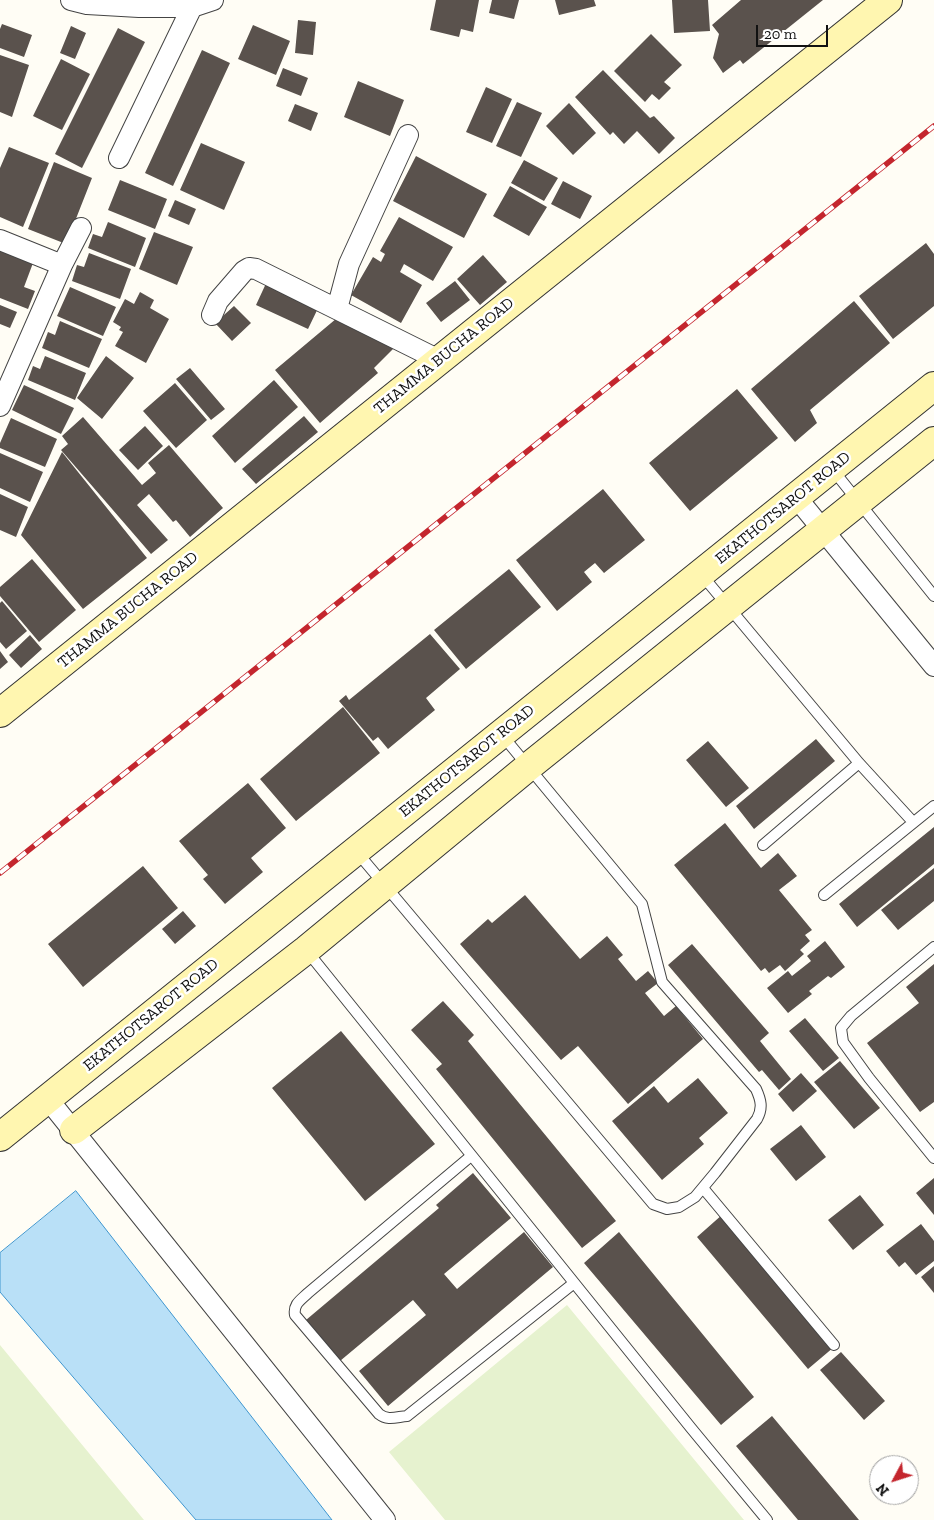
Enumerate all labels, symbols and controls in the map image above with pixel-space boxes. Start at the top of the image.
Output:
scale bar [759,15,832,47]
text: 20 m [764,25,797,43]
street label: THAMMA BUCHA ROAD [370,294,518,418]
street label: EKATHOTSAROT ROAD [711,448,855,568]
street label: THAMMA BUCHA ROAD [54,548,202,672]
street label: EKATHOTSAROT ROAD [395,701,539,821]
street label: EKATHOTSAROT ROAD [79,955,223,1075]
north arrow [869,1455,919,1505]
text: N [873,1480,893,1499]

